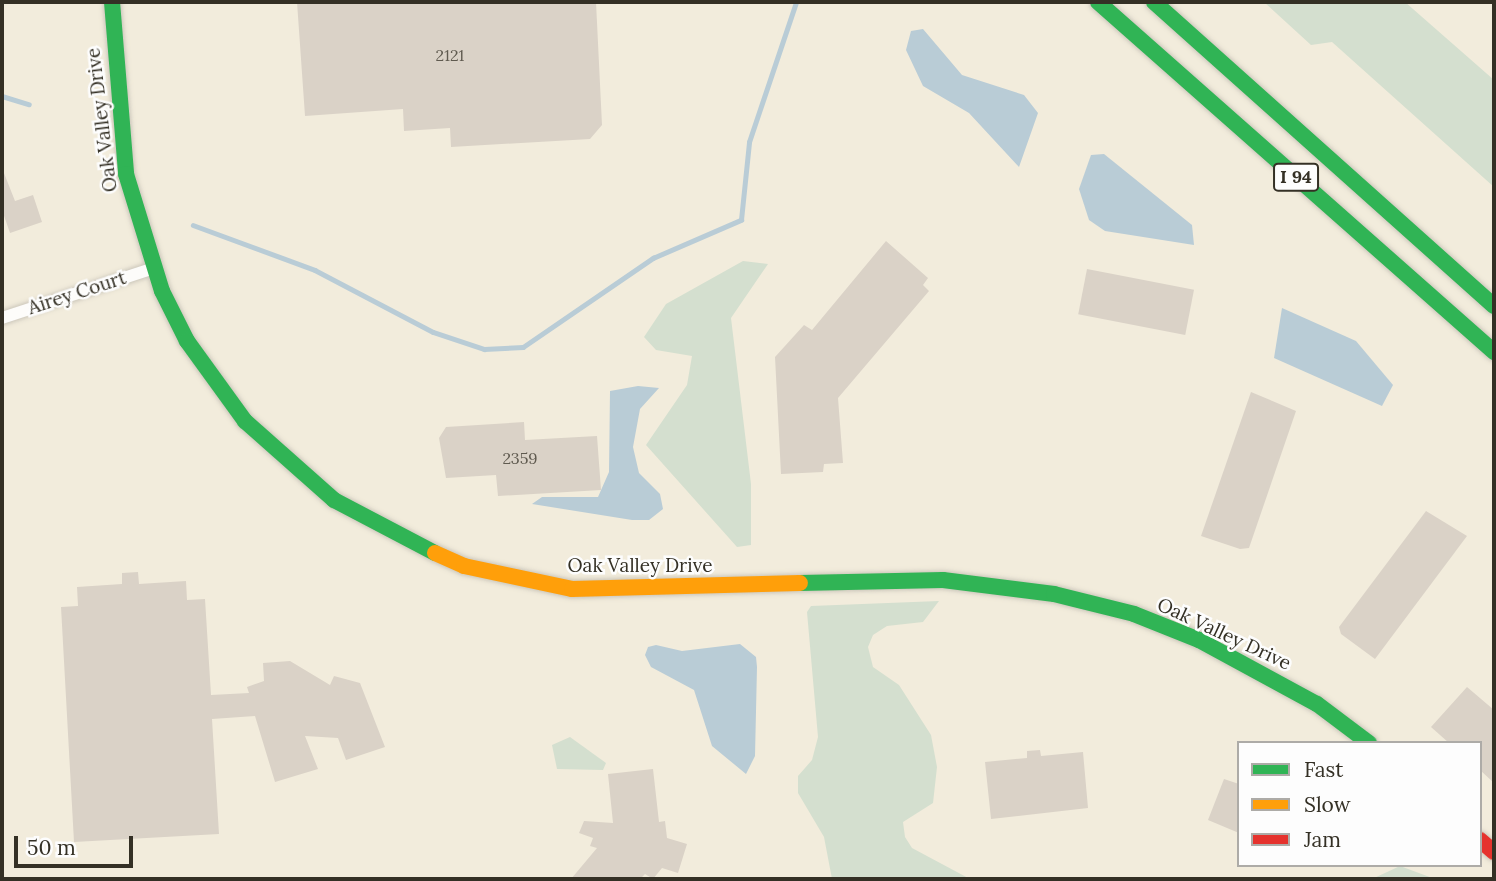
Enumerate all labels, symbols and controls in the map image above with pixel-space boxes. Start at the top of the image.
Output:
house number: 2121 [436,45,464,65]
street label: Oak Valley Drive [82,47,122,193]
road number: I 94 [1272,162,1320,192]
street label: Airey Court [25,266,129,320]
house number: 2359 [502,448,538,468]
street label: Oak Valley Drive [568,555,712,577]
street label: Oak Valley Drive [1154,593,1294,675]
legend [1237,741,1482,867]
text: Fast [1304,756,1343,783]
text: Slow [1304,791,1351,818]
scale bar [18,822,136,866]
text: Jam [1304,826,1341,853]
text: 50 m [27,834,76,861]

